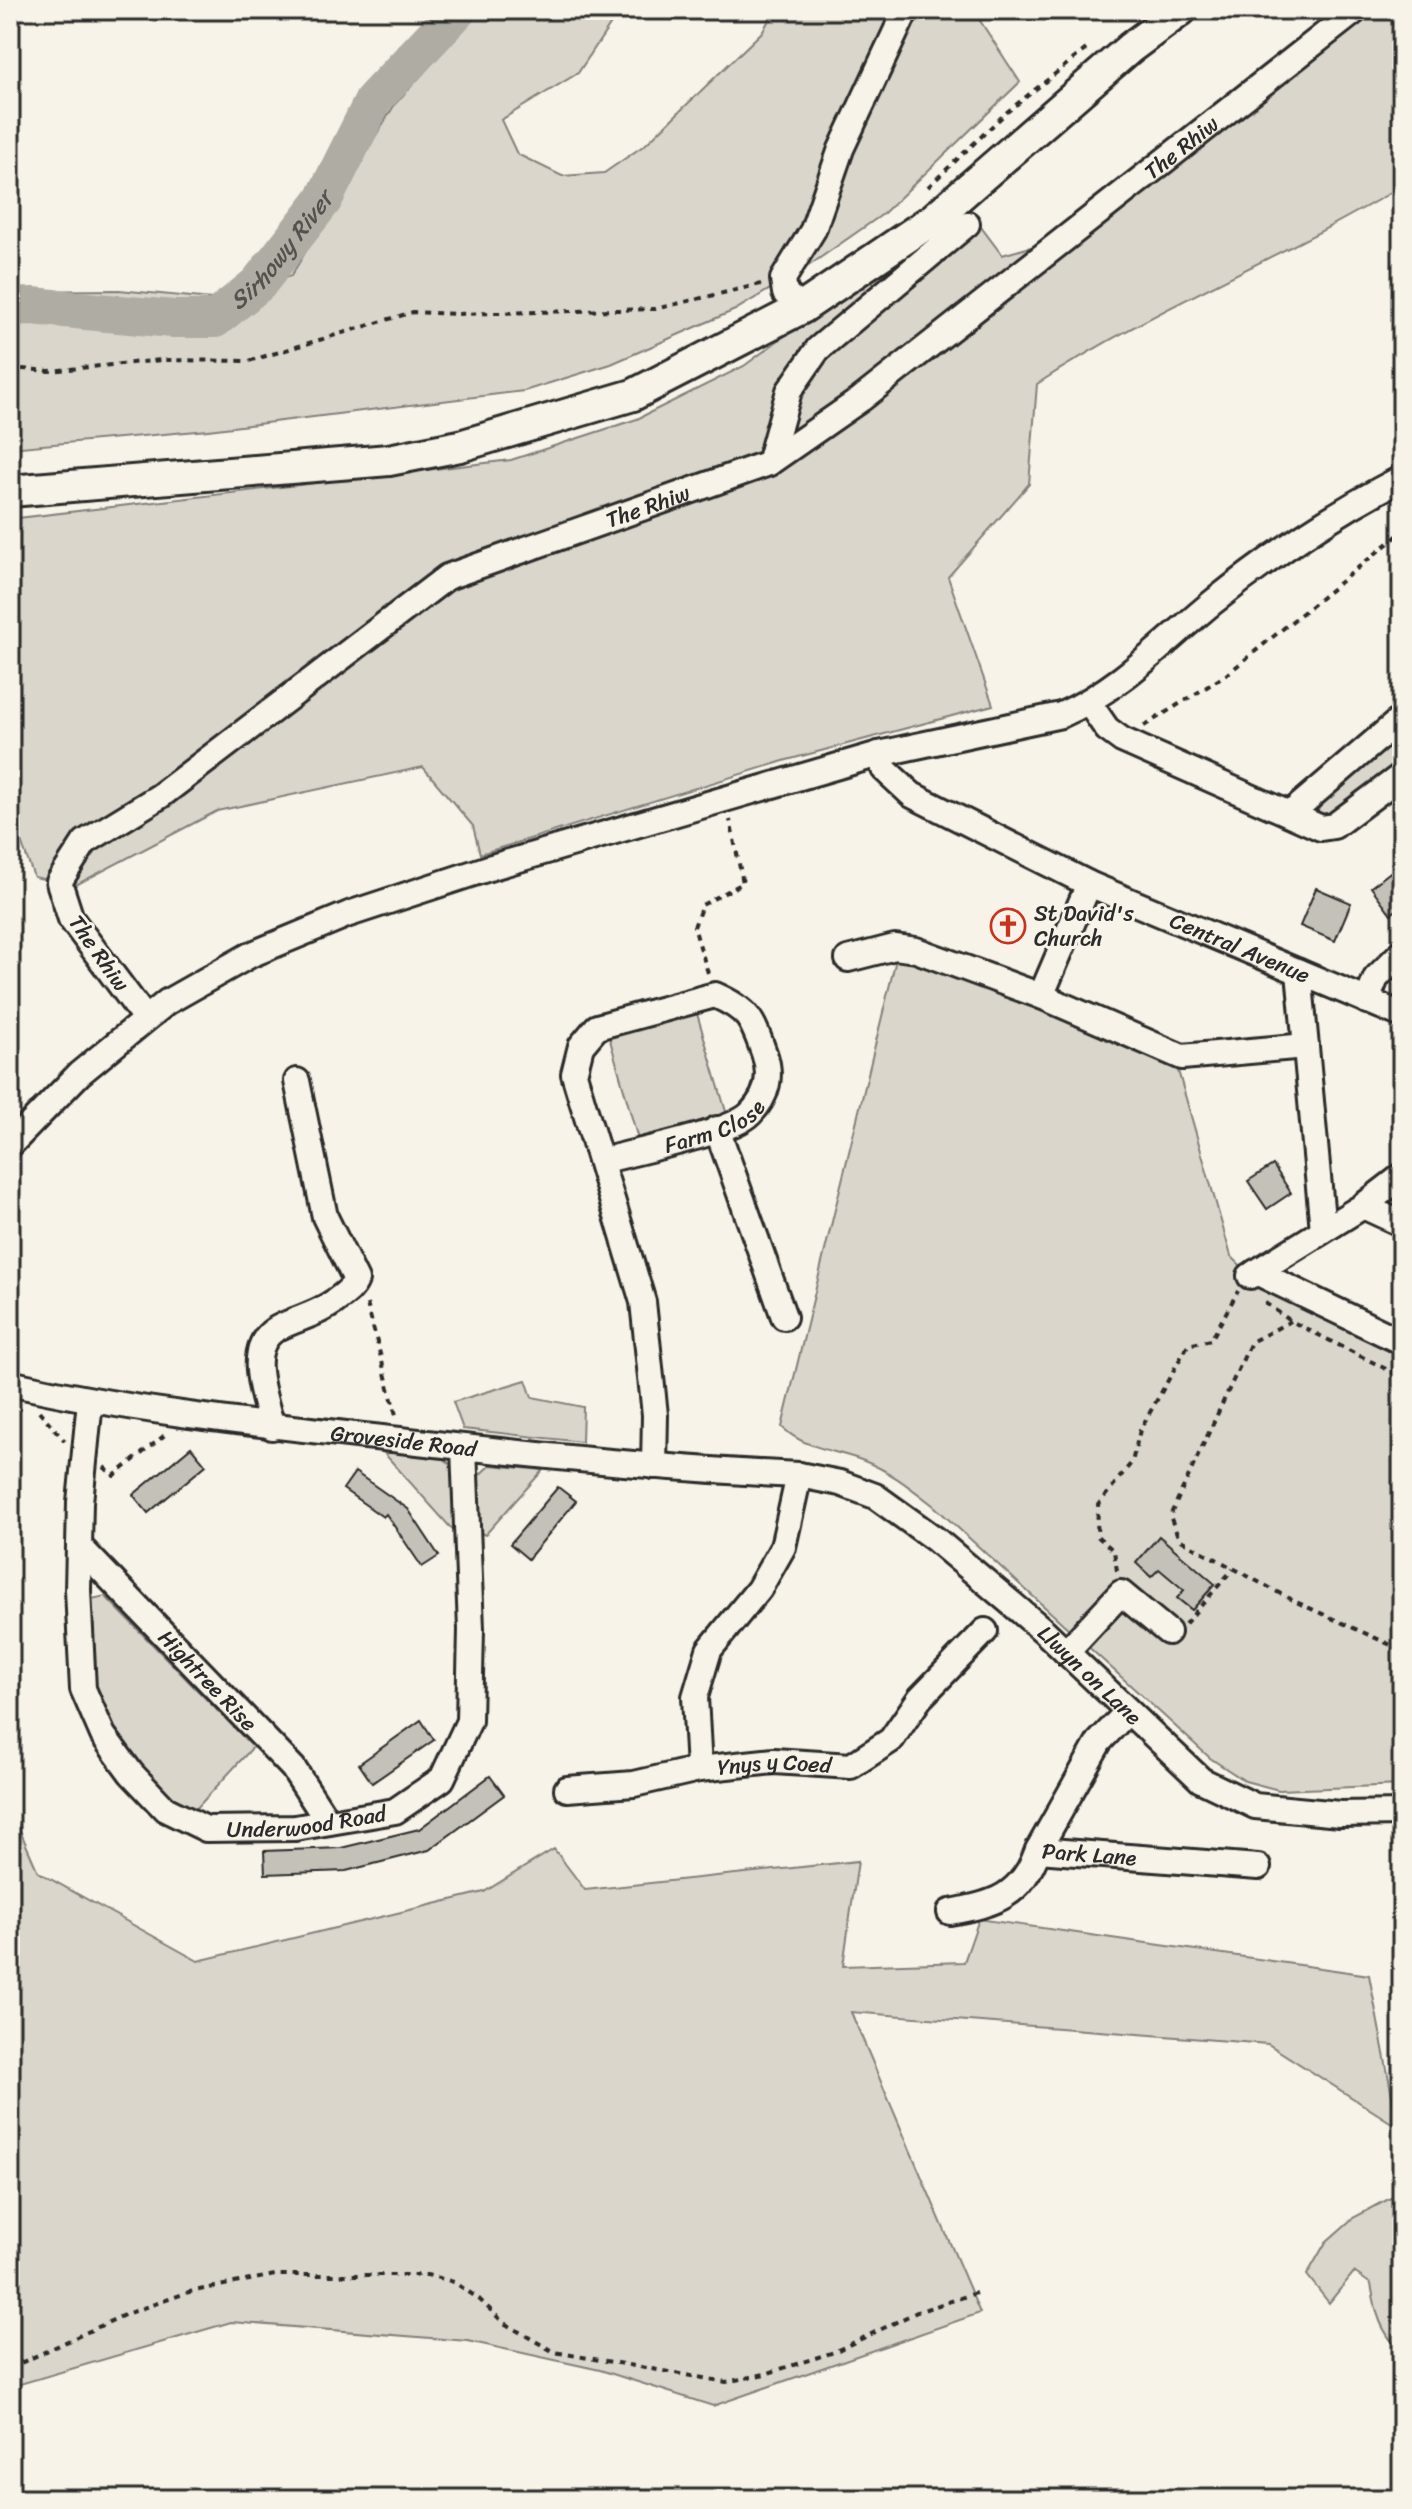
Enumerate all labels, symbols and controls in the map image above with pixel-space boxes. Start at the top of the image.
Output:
street label: The Rhiw [1135,105,1227,190]
water label: Sirhowy River [220,180,348,321]
street label: The Rhiw [600,473,695,539]
place label: St David's Church [1034,894,1134,958]
street label: Central Avenue [1164,901,1316,994]
street label: The Rhiw [58,906,140,1000]
church icon: St David's Church [989,907,1027,945]
street label: Farm Close [660,1090,776,1164]
street label: Groveside Road [329,1413,480,1468]
street label: Llwyn on Lane [1028,1615,1152,1735]
street label: Hightree Rise [149,1619,267,1741]
street label: Ynys y Coed [716,1741,834,1786]
street label: Underwood Road [227,1793,390,1848]
street label: Park Lane [1041,1831,1138,1877]

